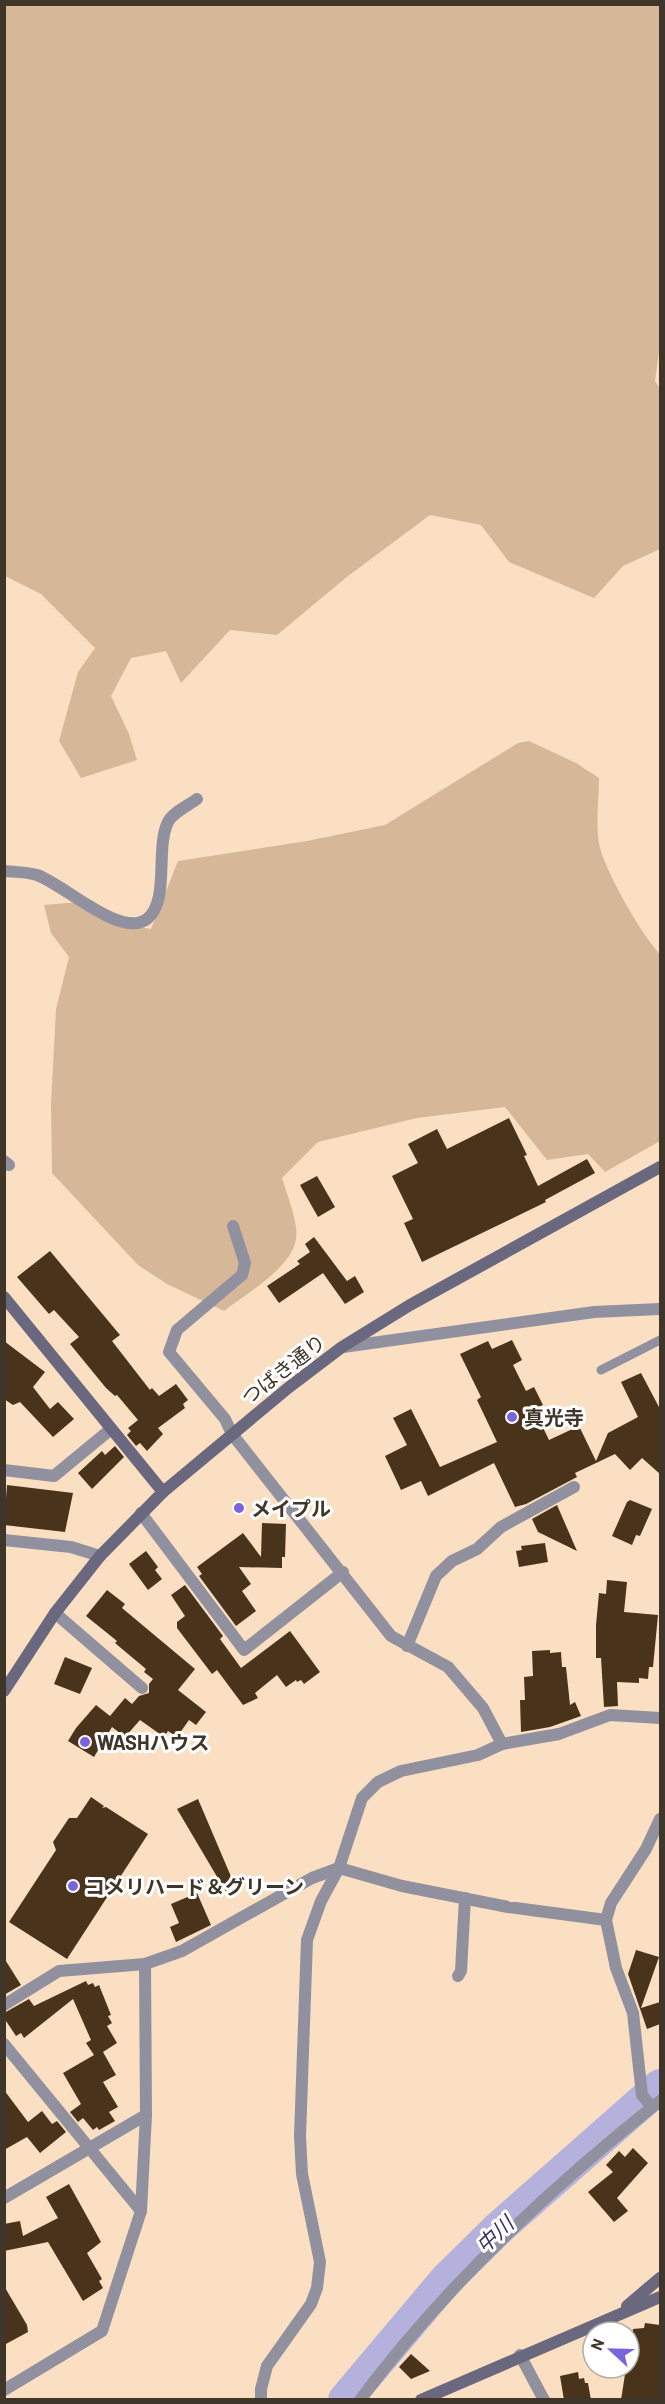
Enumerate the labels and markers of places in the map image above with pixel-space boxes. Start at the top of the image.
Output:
place label: 真光寺 [524,1405,584,1429]
marker: 真光寺 [505,1410,519,1424]
place label: メイプル [251,1496,331,1520]
marker: メイプル [232,1501,246,1515]
place label: WASHハウス [97,1730,210,1754]
marker: WASHハウス [78,1735,92,1749]
place label: コメリハード＆グリーン [85,1874,304,1898]
marker: コメリハード＆グリーン [66,1879,80,1893]

